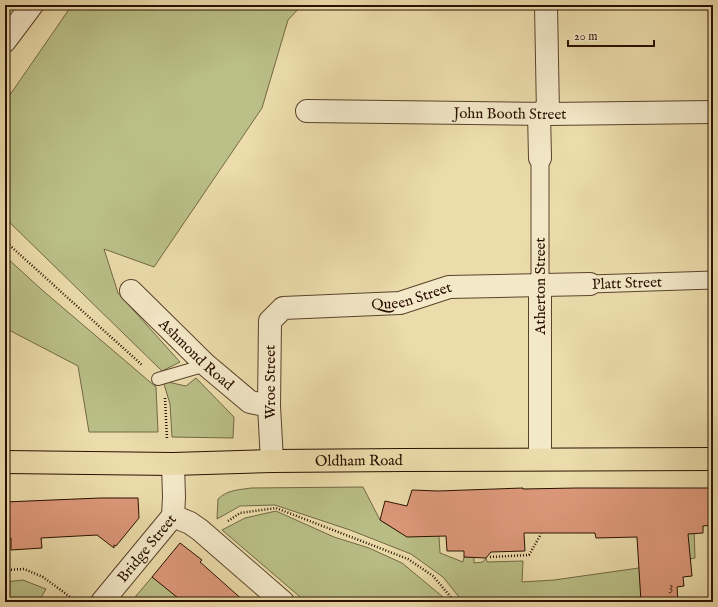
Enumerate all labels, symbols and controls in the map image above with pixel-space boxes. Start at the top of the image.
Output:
scale bar [568,22,654,48]
text: 20 m [574,29,597,44]
street label: John Booth Street [451,104,567,124]
street label: Atherton Street [531,237,550,336]
street label: Platt Street [592,273,662,294]
street label: Queen Street [371,278,454,314]
street label: Ashmond Road [154,314,238,395]
street label: Wroe Street [261,345,280,419]
street label: Oldham Road [315,451,404,471]
street label: Bridge Street [113,510,181,586]
house number: 3 [669,578,674,595]

